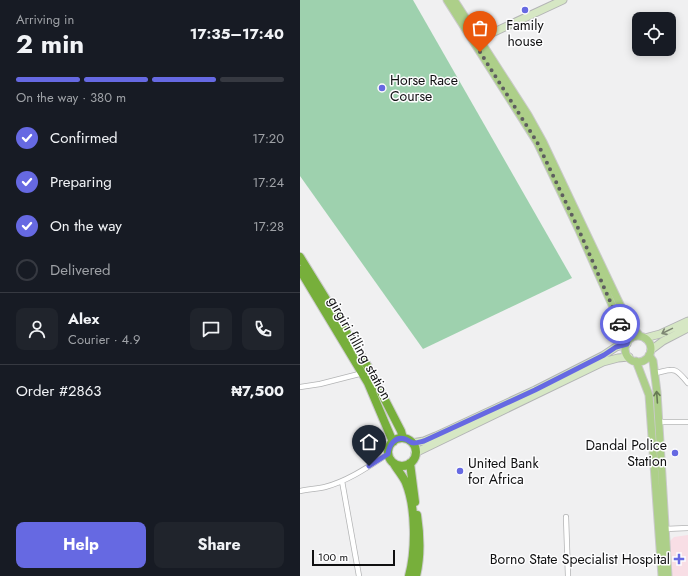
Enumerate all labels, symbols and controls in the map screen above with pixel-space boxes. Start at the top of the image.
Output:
marker: Family house [520,5,530,15]
text: Arriving in [16,10,74,29]
pin [463,11,497,52]
map controls [632,12,676,56]
button: locate [632,12,676,56]
place label: Family house [506,15,544,51]
icon: bag [469,17,491,39]
text: 17:35–17:40 [190,23,284,45]
text: 2 min [16,25,84,63]
place label: Horse Race Course [390,70,458,106]
marker: Horse Race Course [377,83,387,93]
text: On the way · 380 m [16,88,126,107]
icon: check [16,127,38,149]
text: Confirmed [50,127,118,149]
text: 17:20 [252,129,284,148]
icon: check [16,171,38,193]
text: Preparing [50,171,112,193]
text: 17:24 [252,173,284,192]
icon: check [16,215,38,237]
text: On the way [50,215,122,237]
text: 17:28 [253,217,284,236]
text: Delivered [50,259,111,281]
street label: girgiri filling station [323,293,397,403]
courier [600,304,640,344]
button: person [16,308,58,350]
text: Alex [68,308,99,330]
button: chat [190,308,232,350]
button: phone [242,308,284,350]
icon: car [609,313,631,335]
one-way arrow [661,328,673,335]
text: Courier · 4.9 [68,330,141,349]
text: Order #2863 [16,380,102,402]
text: ₦7,500 [231,380,284,402]
one-way arrow [654,391,661,404]
pin [352,425,386,466]
icon: home [358,431,380,453]
place label: Dandal Police Station [586,435,667,471]
marker: Dandal Police Station [670,448,680,458]
place label: United Bank for Africa [468,453,539,489]
marker: United Bank for Africa [455,466,465,476]
button: Help [16,522,146,568]
button: Share [154,522,284,568]
scale bar [312,548,395,567]
text: 100 m [318,549,348,565]
place label: Borno State Specialist Hospital [490,549,670,569]
marker: Borno State Specialist Hospital [673,553,685,565]

